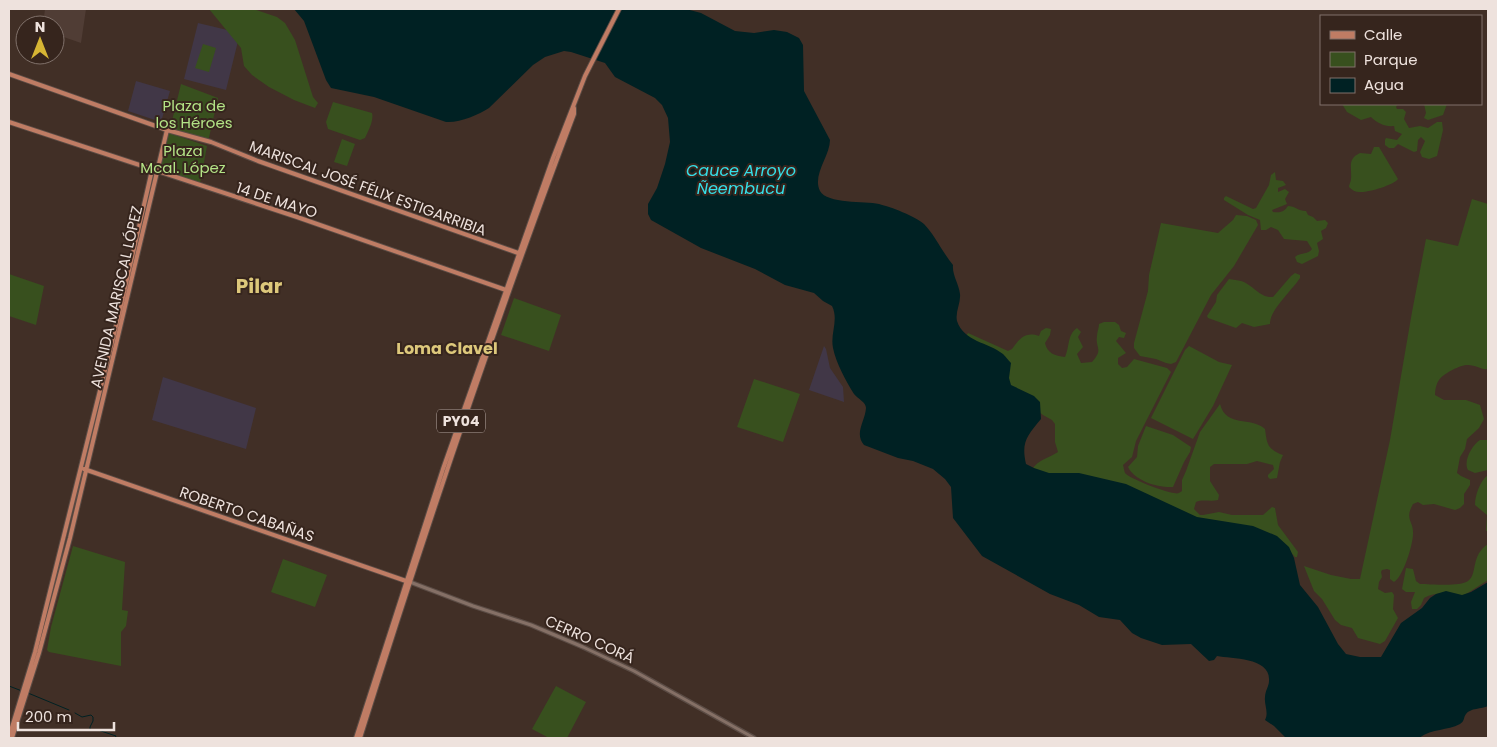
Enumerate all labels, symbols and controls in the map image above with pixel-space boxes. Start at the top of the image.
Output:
north arrow [15,15,65,65]
legend [1320,15,1482,105]
text: N [35,17,45,37]
text: Calle [1364,24,1402,45]
text: Parque [1364,49,1417,70]
text: Agua [1364,74,1404,95]
park label: Plaza de los Héroes [155,95,233,133]
street label: MARISCAL JOSÉ FÉLIX ESTIGARRIBIA [247,135,489,241]
park label: Plaza Mcal. López [140,140,226,178]
water label: Cauce Arroyo Ñeembucu [686,159,796,200]
street label: 14 DE MAYO [234,177,320,223]
street label: AVENIDA MARISCAL LÓPEZ [85,204,147,390]
district label: Pilar [236,272,283,300]
district label: Loma Clavel [396,337,498,360]
road number: PY04 [437,410,485,432]
street label: ROBERTO CABAÑAS [177,481,317,547]
street label: CERRO CORÁ [542,610,638,668]
scale bar [18,700,114,732]
text: 200 m [25,706,72,727]

